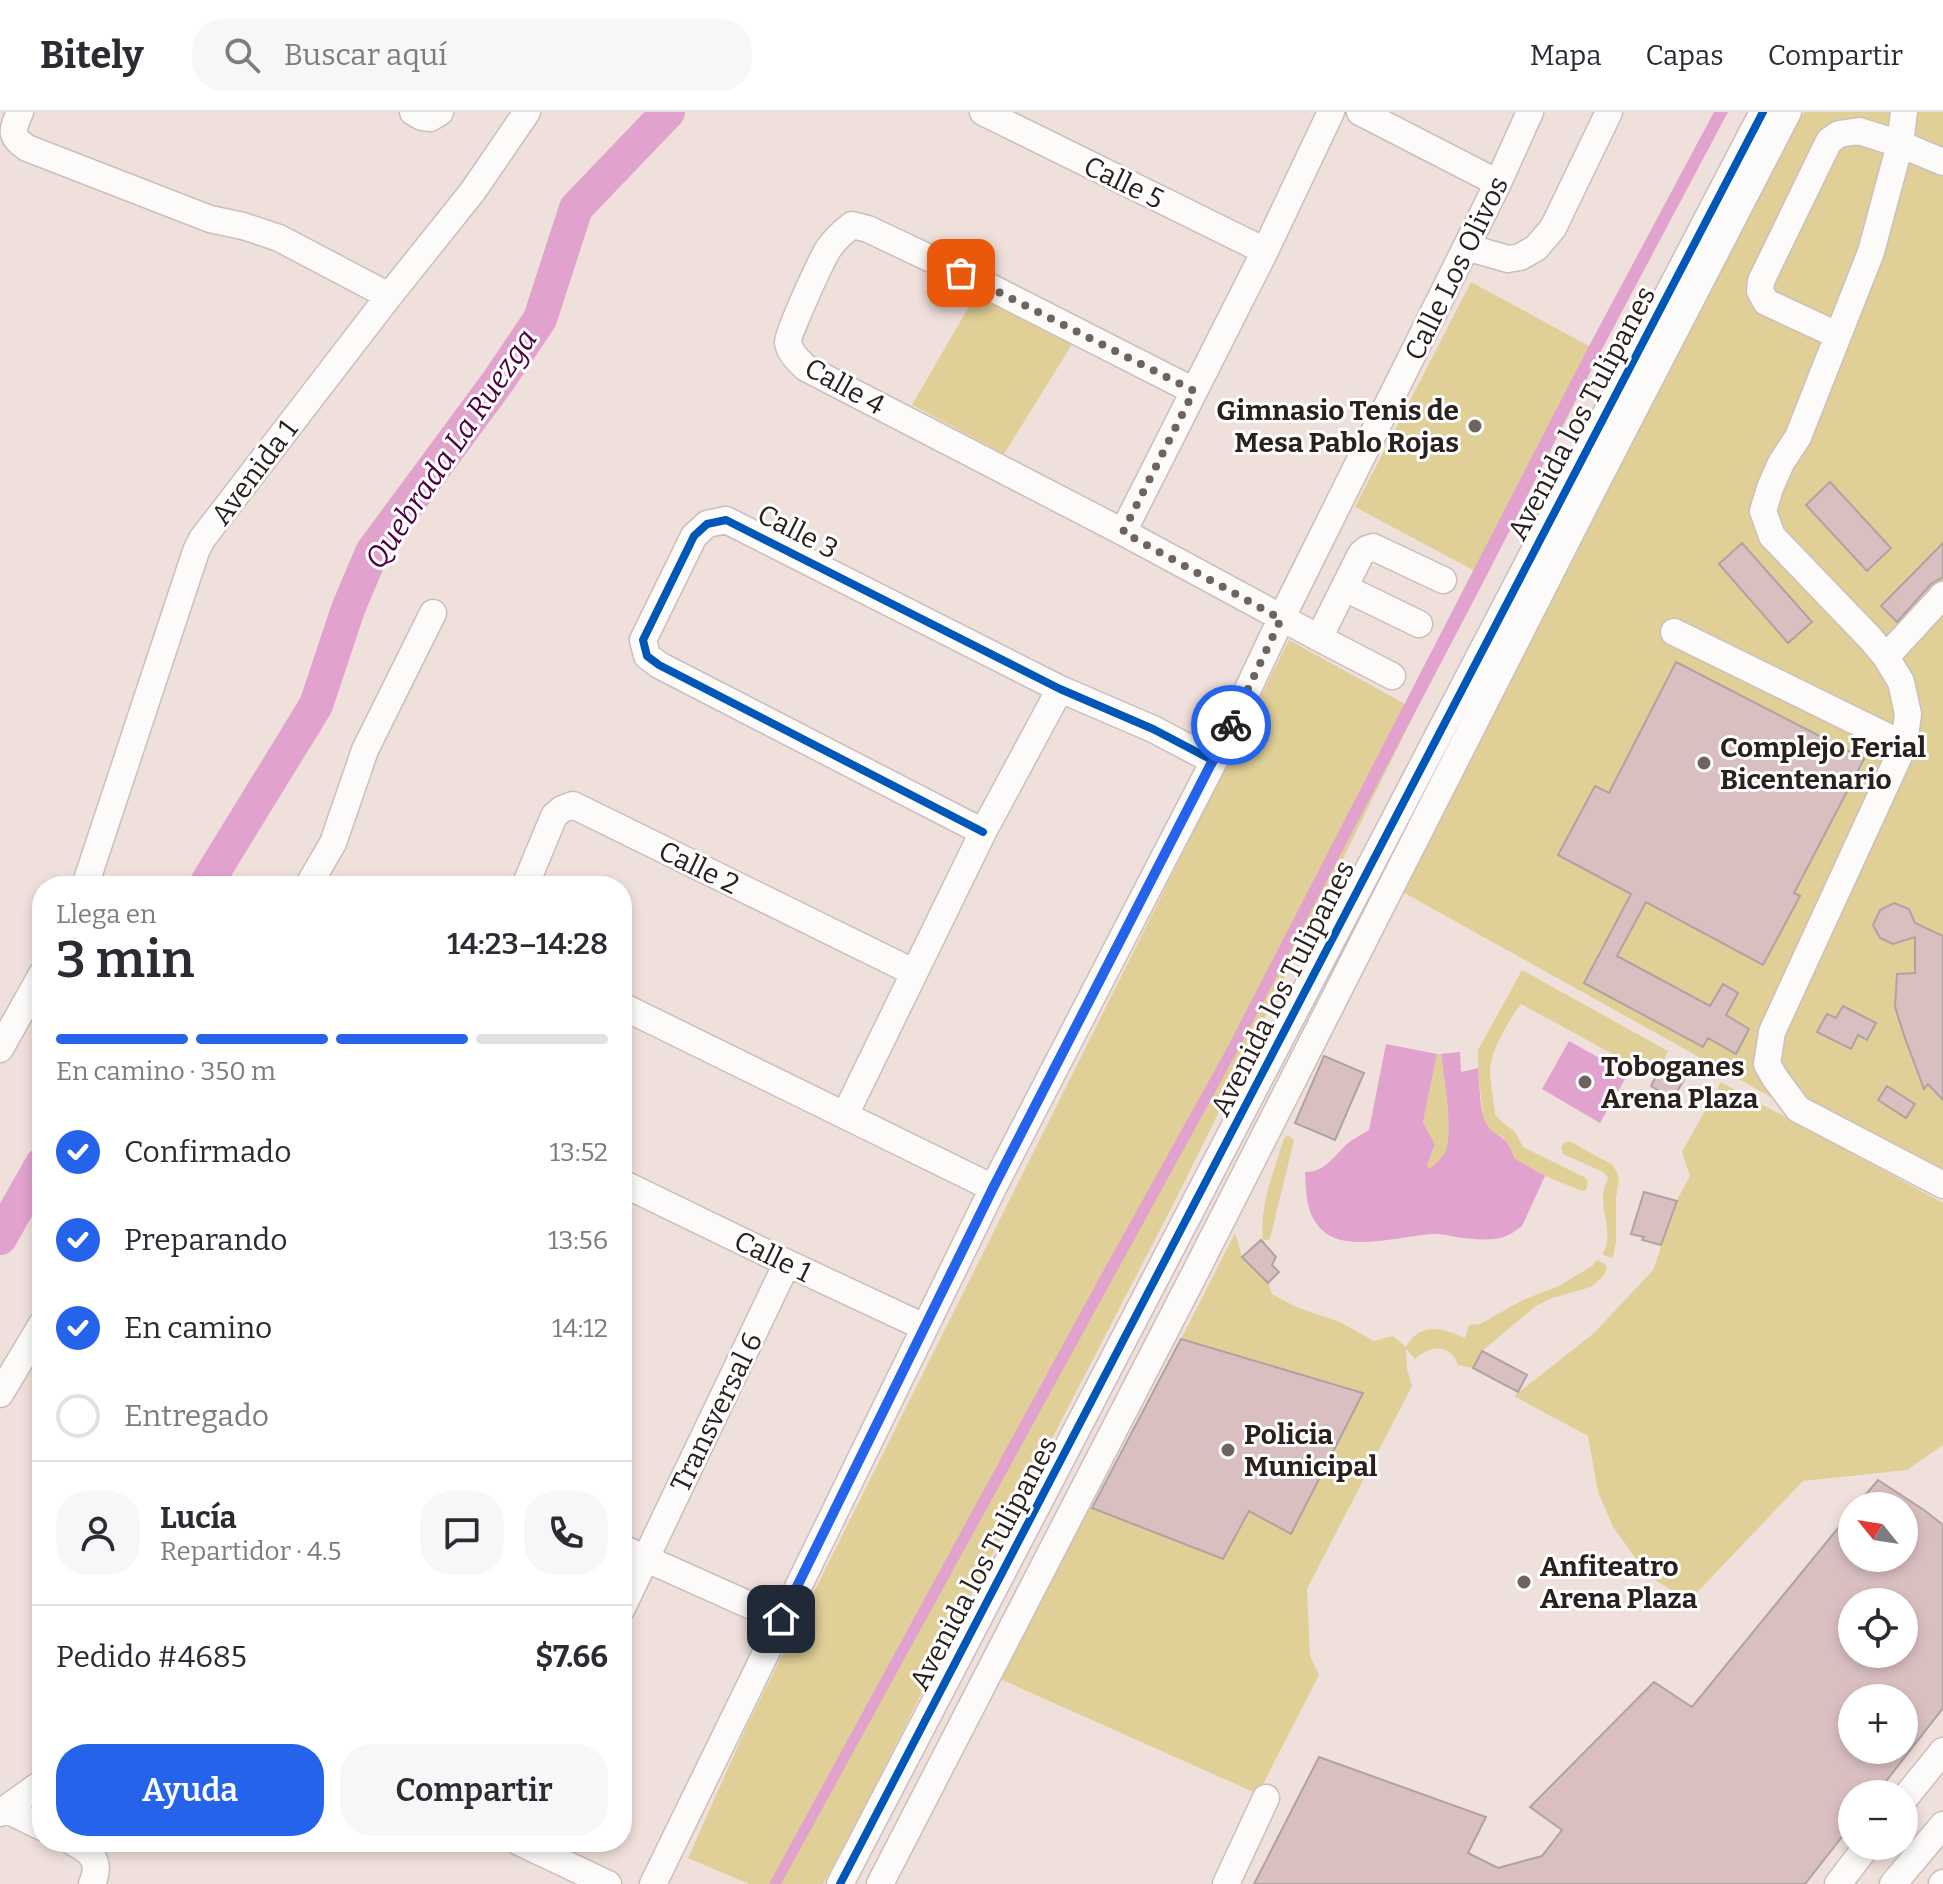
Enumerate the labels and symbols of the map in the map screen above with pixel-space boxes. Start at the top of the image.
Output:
street label: Calle 5 [1078,149,1169,216]
street label: Calle Los Olivos [1398,171,1515,365]
pin [927,239,995,307]
street label: Avenida los Tulipanes [1501,281,1662,546]
water label: Quebrada La Ruezga [357,322,545,576]
street label: Calle 4 [799,351,890,422]
place label: Gimnasio Tenis de Mesa Pablo Rojas [1216,394,1459,459]
street label: Avenida 1 [204,413,305,531]
marker: Gimnasio Tenis de Mesa Pablo Rojas [1466,417,1484,435]
street label: Calle 3 [752,497,843,566]
courier [1191,685,1271,765]
place label: Complejo Ferial Bicentenario [1720,731,1926,796]
marker: Complejo Ferial Bicentenario [1695,754,1713,772]
street label: Calle 2 [653,834,744,901]
street label: Avenida los Tulipanes [1204,855,1361,1122]
place label: Toboganes Arena Plaza [1601,1050,1759,1115]
marker: Toboganes Arena Plaza [1576,1073,1594,1091]
street label: Calle 1 [729,1224,817,1289]
street label: Transversal 6 [664,1327,769,1497]
place label: Policia Municipal [1244,1418,1378,1483]
street label: Avenida los Tulipanes [903,1431,1064,1696]
marker: Policia Municipal [1219,1441,1237,1459]
north arrow [1838,1492,1918,1572]
place label: Anfiteatro Arena Plaza [1540,1550,1698,1615]
marker: Anfiteatro Arena Plaza [1515,1573,1533,1591]
pin [747,1585,815,1653]

